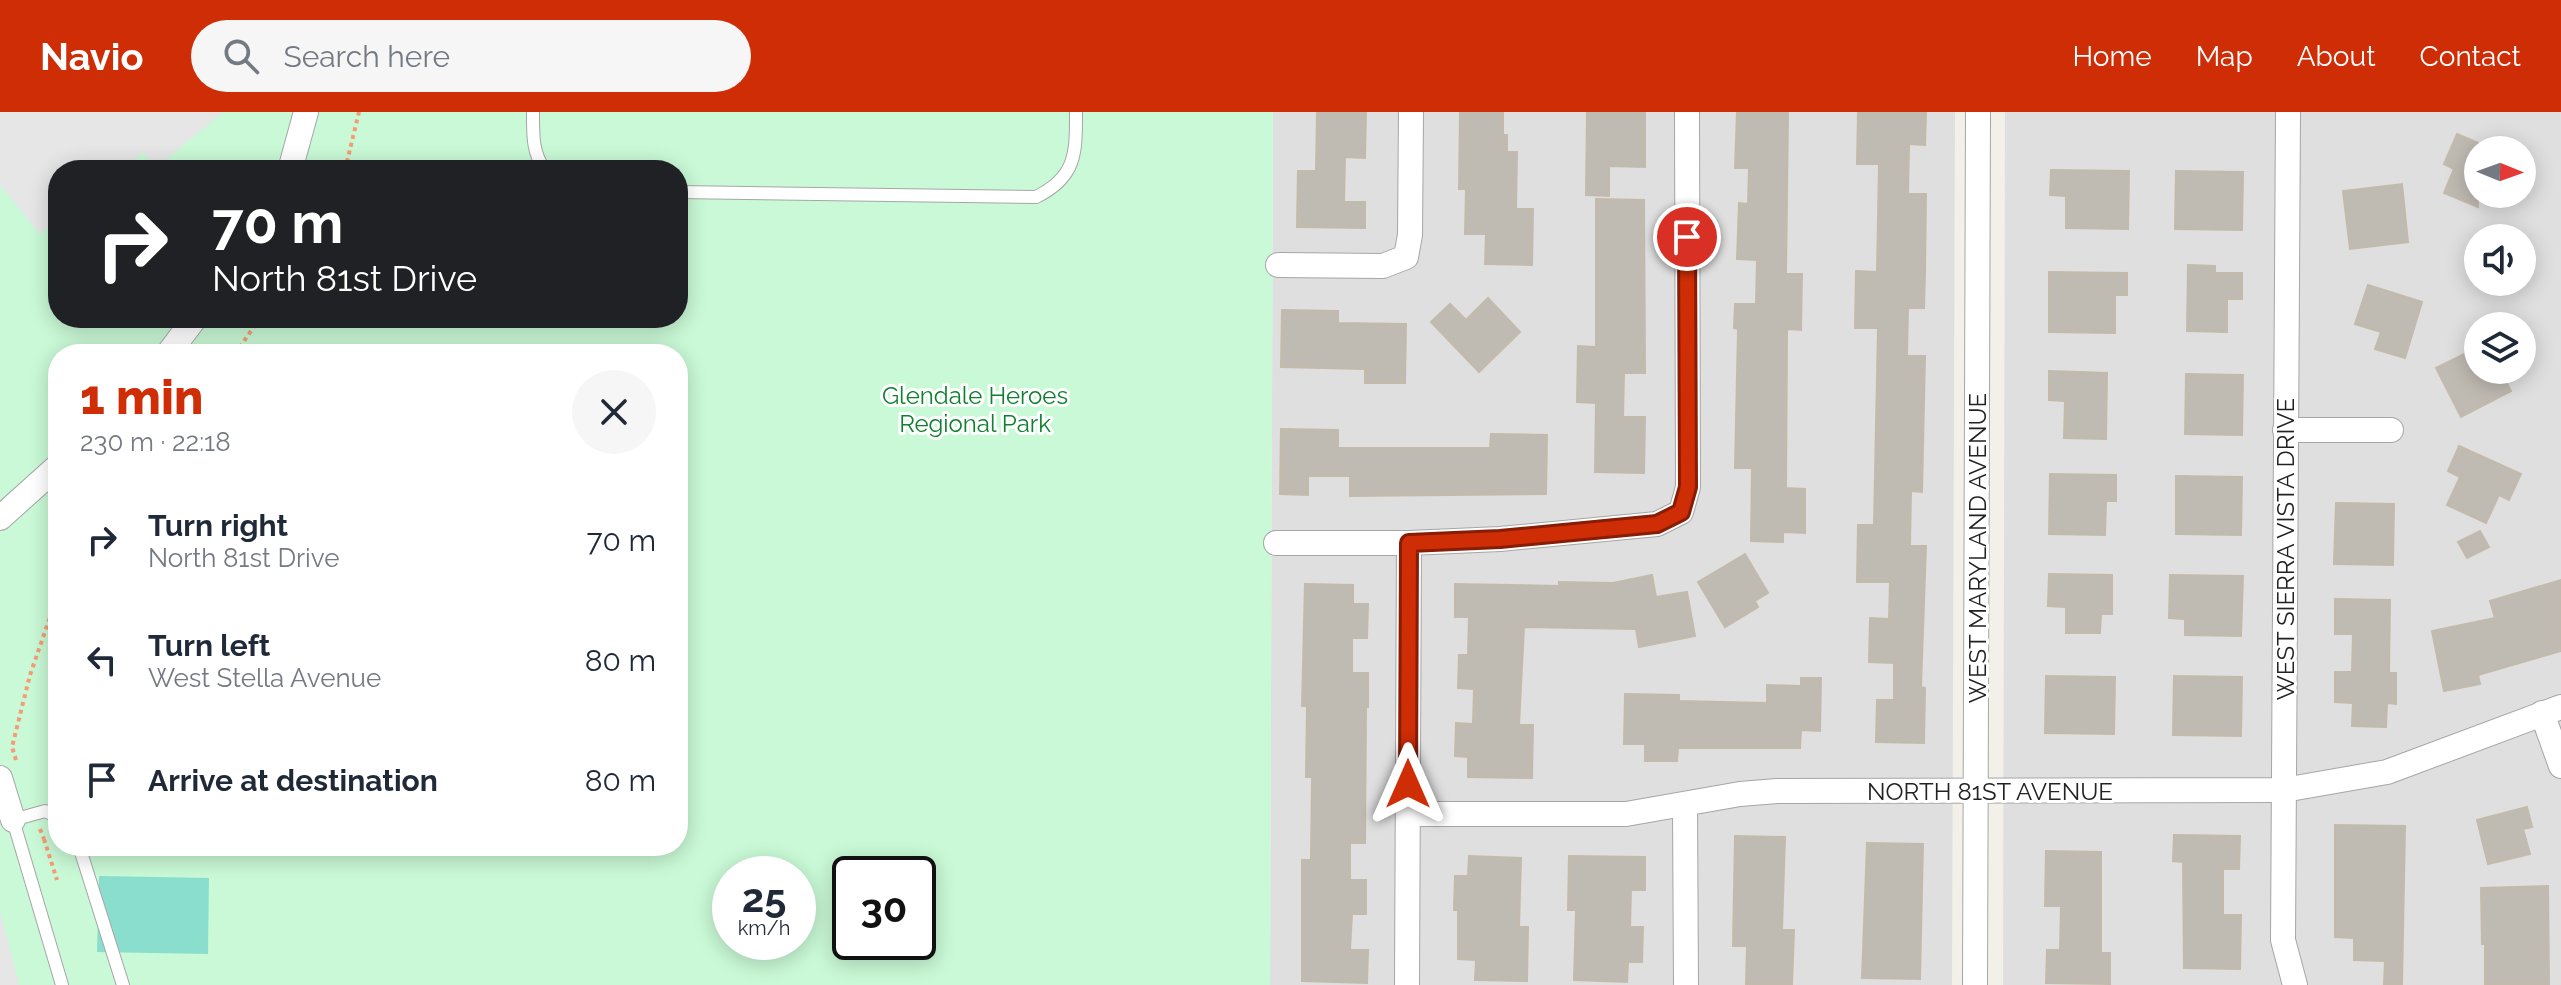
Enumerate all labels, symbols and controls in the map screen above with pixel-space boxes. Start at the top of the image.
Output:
search box [191,20,751,92]
text: Navio [40,34,143,79]
icon: search [219,34,263,78]
text: Search here [283,39,450,74]
text: Home [2072,40,2152,73]
text: Map [2196,40,2253,73]
text: About [2297,40,2376,73]
text: Contact [2420,40,2521,73]
north arrow [2464,136,2536,208]
map controls [2464,136,2536,384]
text: 70 m [212,190,343,256]
icon: right [80,192,184,296]
pin [1653,203,1721,271]
icon: arrive [1665,215,1709,259]
button: sound [2464,224,2536,296]
text: North 81st Drive [212,257,477,299]
button: layers [2464,312,2536,384]
text: 1 min [80,369,203,425]
button: close [572,370,656,454]
park label: Glendale Heroes Regional Park [882,381,1068,438]
street label: WEST MARYLAND AVENUE [1963,393,1992,703]
street label: WEST SIERRA VISTA DRIVE [2271,398,2300,700]
text: 230 m · 22:18 [80,427,231,457]
text: Turn right [148,508,288,543]
icon: right [80,518,124,562]
text: 70 m [586,523,656,558]
text: North 81st Drive [148,543,339,573]
text: Turn left [148,628,270,663]
icon: left [80,638,124,682]
text: 80 m [585,643,656,678]
text: West Stella Avenue [148,663,381,693]
position arrow [1366,742,1450,826]
icon: arrive [80,758,124,802]
text: Arrive at destination [148,763,438,798]
text: 80 m [585,763,656,798]
street label: NORTH 81ST AVENUE [1867,777,2113,806]
speed limit sign: 30 [832,856,936,960]
text: 25 [742,874,786,921]
text: km/h [738,916,790,940]

